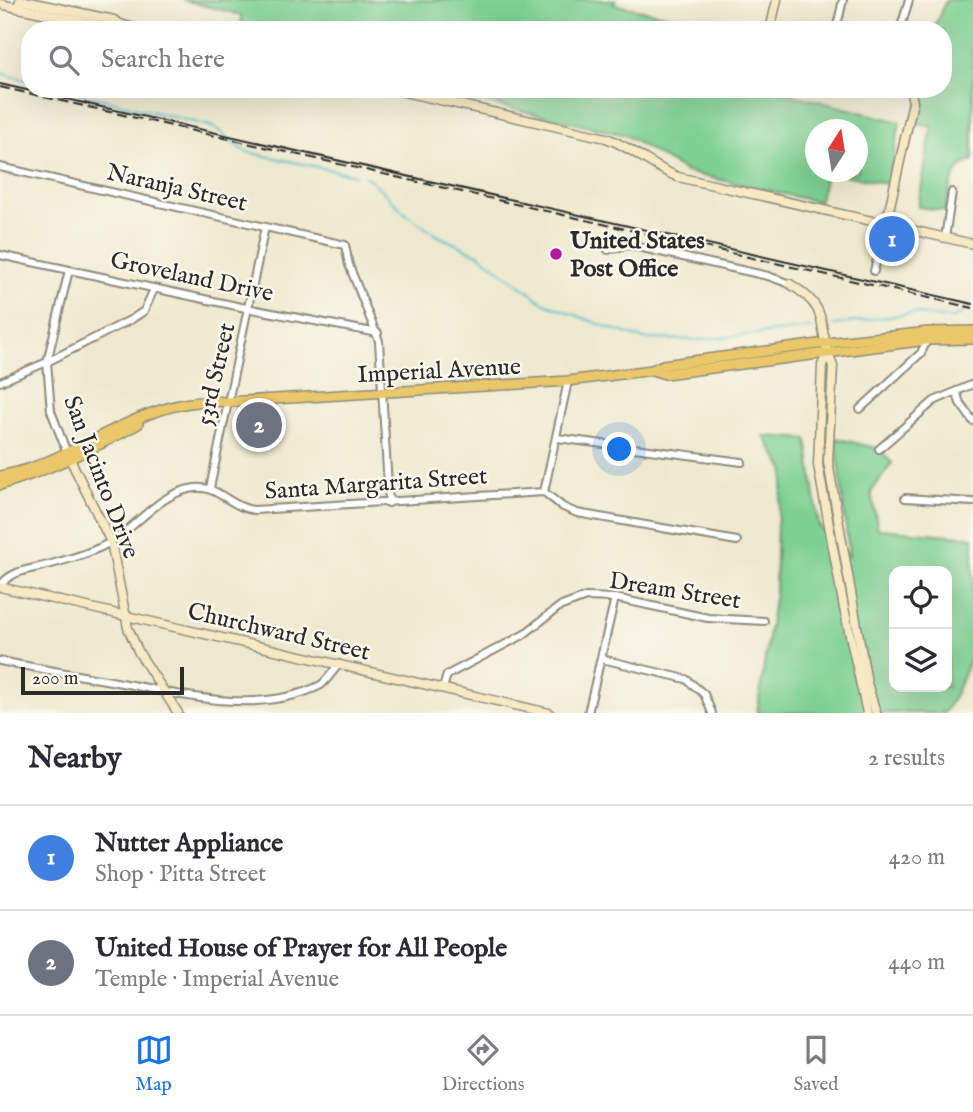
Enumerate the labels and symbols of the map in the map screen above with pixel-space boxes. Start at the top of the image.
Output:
north arrow [805,119,868,182]
street label: Naranja Street [103,157,250,220]
pin: 1 [869,213,915,265]
place label: United States Post Office [569,226,705,285]
street label: Groveland Drive [107,245,276,310]
marker: United States Post Office [548,246,564,262]
street label: 53rd Street [190,320,243,429]
street label: Imperial Avenue [357,352,522,391]
street label: San Jacinto Drive [55,392,146,563]
pin: 2 [236,399,282,451]
your location [602,432,636,466]
street label: Santa Margarita Street [264,461,488,508]
street label: Dream Street [607,566,743,617]
street label: Churchward Street [184,596,373,669]
scale bar [21,664,184,696]

